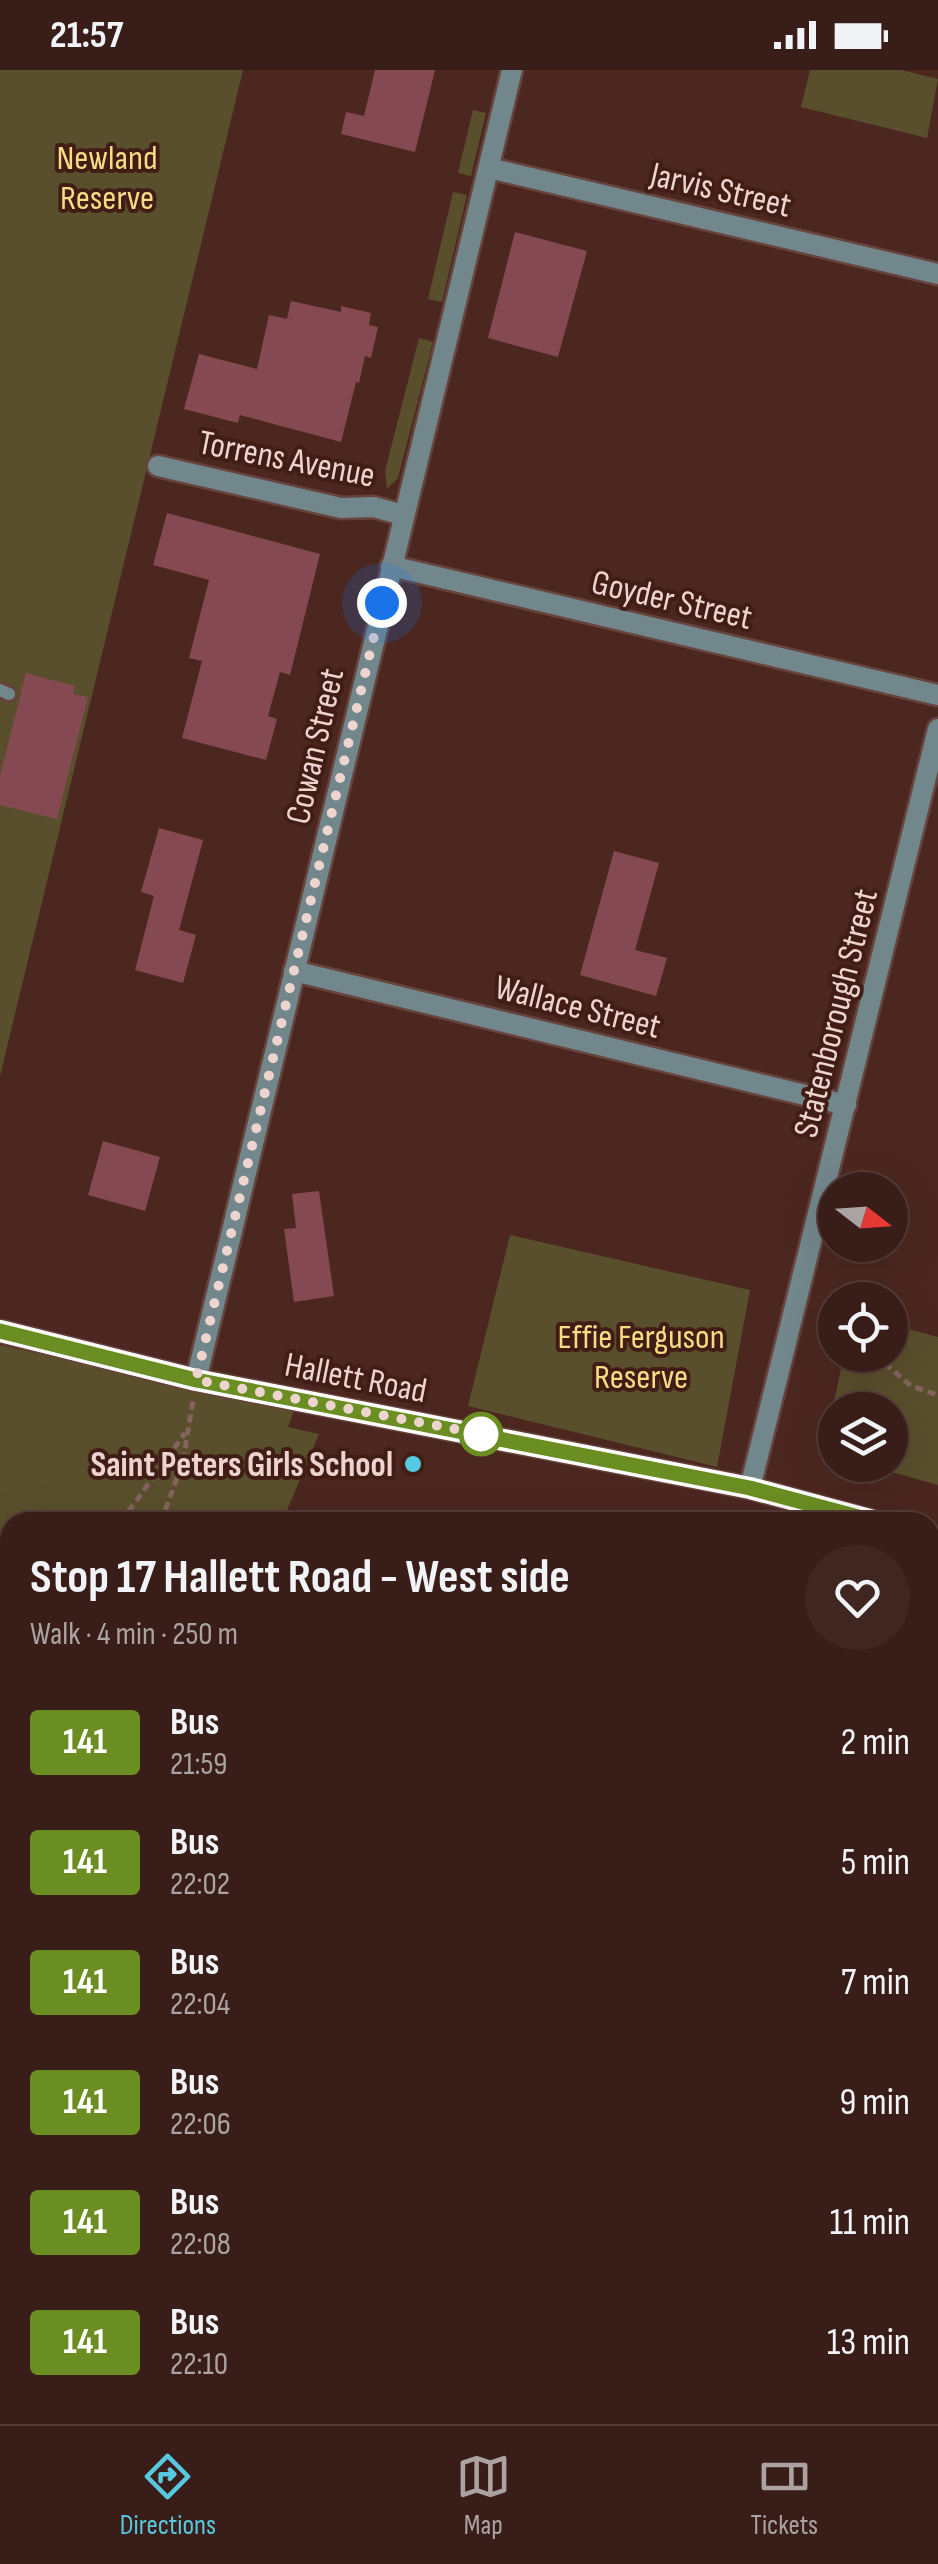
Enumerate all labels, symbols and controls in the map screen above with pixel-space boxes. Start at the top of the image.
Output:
text: 21:57 [50,13,123,58]
park label: Newland Reserve [56,137,158,220]
street label: Jarvis Street [645,153,795,227]
street label: Torrens Avenue [195,421,379,498]
street label: Goyder Street [587,561,756,640]
your location [357,578,407,628]
street label: Cowan Street [277,664,354,828]
street label: Statenborough Street [785,885,888,1142]
street label: Wallace Street [490,966,665,1049]
north arrow [818,1172,908,1262]
map controls [818,1172,908,1482]
button: locate [818,1282,908,1372]
park label: Effie Ferguson Reserve [557,1316,725,1399]
street label: Hallett Road [281,1344,430,1413]
button: layers [818,1392,908,1482]
unlabelled marker [460,1413,502,1455]
place label: Saint Peters Girls School [90,1444,393,1487]
marker: Saint Peters Girls School [402,1453,424,1475]
button: heart [805,1545,910,1650]
text: Stop 17 Hallett Road - West side [30,1549,570,1606]
text: Walk · 4 min · 250 m [30,1615,238,1654]
text: Bus [170,1700,219,1745]
text: 2 min [841,1720,910,1765]
text: 141 [63,1721,107,1764]
text: 21:59 [170,1745,228,1784]
text: Bus [170,1820,219,1865]
text: 5 min [841,1840,910,1885]
text: 141 [63,1841,107,1884]
text: 22:02 [170,1865,230,1904]
text: Bus [170,1940,219,1985]
text: 7 min [841,1960,910,2005]
text: 141 [63,1961,107,2004]
text: 22:04 [170,1985,230,2024]
text: Bus [170,2060,219,2105]
text: 9 min [839,2080,910,2125]
text: 141 [63,2081,107,2124]
text: 22:06 [170,2105,231,2144]
text: Bus [170,2180,219,2225]
text: 11 min [830,2200,910,2245]
text: 141 [63,2201,107,2244]
text: 22:08 [170,2225,231,2264]
text: Bus [170,2300,219,2345]
text: 13 min [827,2320,910,2365]
text: 141 [63,2321,107,2364]
text: 22:10 [170,2345,228,2384]
tab: Directions [120,2449,216,2542]
tab: Map [456,2449,511,2542]
tab: Tickets [751,2449,818,2542]

